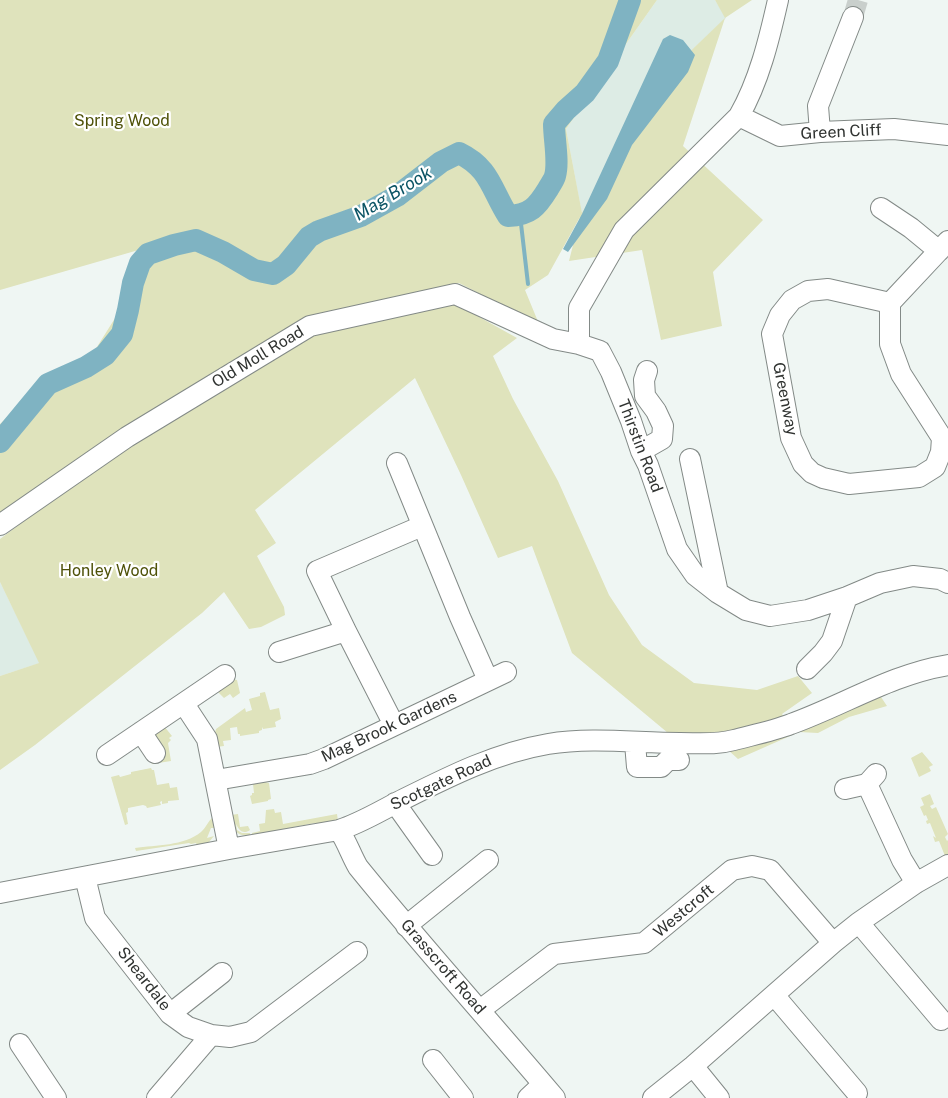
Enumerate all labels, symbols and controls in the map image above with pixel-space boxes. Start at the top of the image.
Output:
park label: Spring Wood [74,111,170,131]
street label: Green Cliff [800,120,882,144]
water label: Mag Brook [350,162,436,226]
street label: Old Moll Road [209,322,307,392]
street label: Greenway [768,361,802,437]
street label: Thirstin Road [613,397,667,495]
park label: Honley Wood [60,561,158,581]
street label: Mag Brook Gardens [318,687,460,767]
street label: Scotgate Road [387,751,495,815]
street label: Westcroft [650,880,718,942]
street label: Grasscroft Road [396,915,490,1019]
street label: Sheardale [113,943,175,1015]

